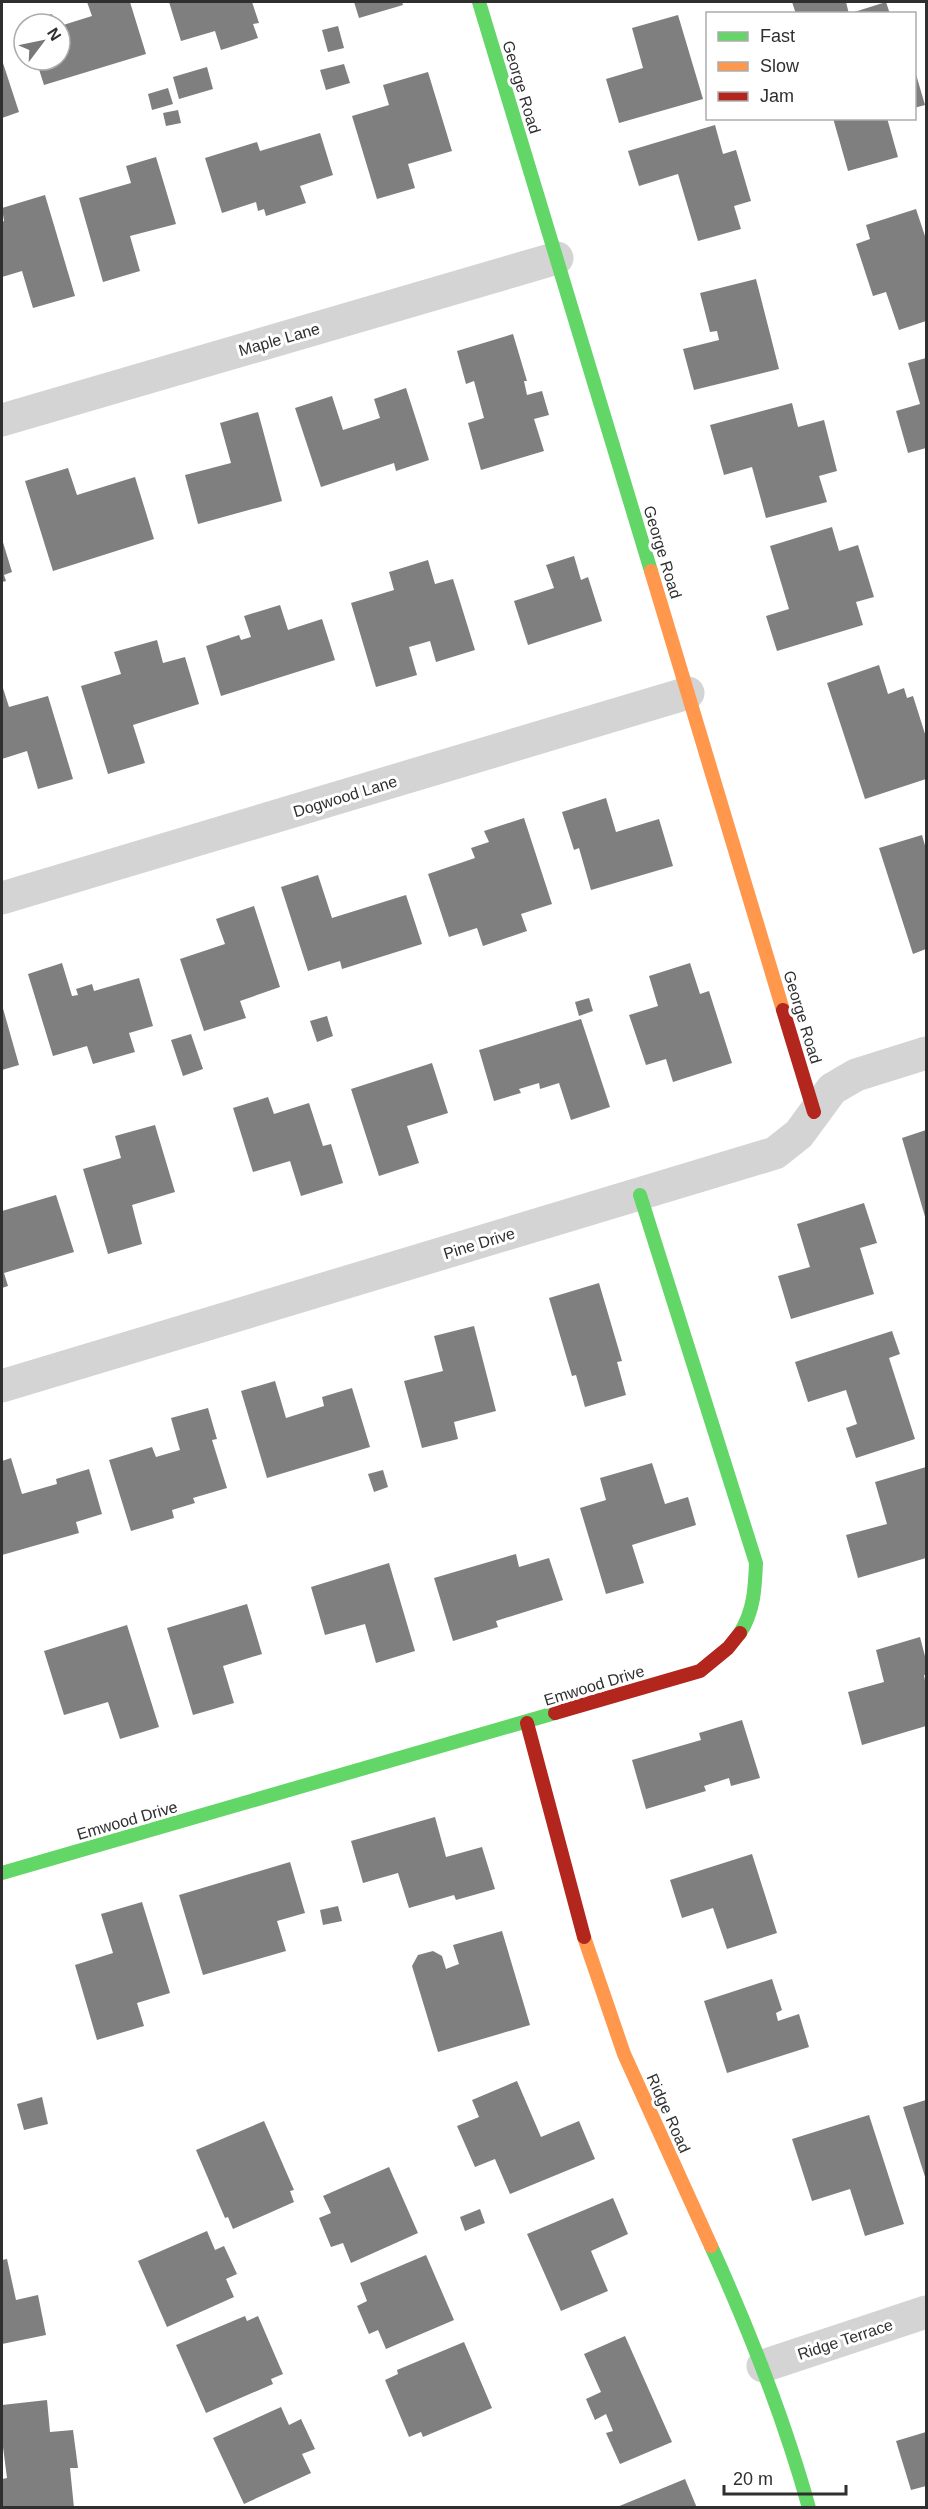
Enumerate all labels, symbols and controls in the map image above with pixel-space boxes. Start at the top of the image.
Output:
north arrow [12,12,72,72]
legend [706,12,916,120]
text: N [44,25,65,44]
text: Fast [760,26,795,46]
street label: George Road [499,39,544,136]
text: Slow [760,56,800,76]
text: Jam [760,86,794,106]
street label: Maple Lane [237,320,322,359]
street label: George Road [640,504,685,601]
street label: Dogwood Lane [291,773,399,820]
street label: George Road [780,969,825,1066]
street label: Pine Drive [441,1225,517,1262]
street label: Emwood Drive [542,1662,646,1709]
street label: Emwood Drive [75,1798,180,1843]
street label: Ridge Road [644,2071,693,2155]
street label: Ridge Terrace [795,2316,895,2363]
scale bar [724,2458,846,2496]
text: 20 m [733,2469,773,2489]

